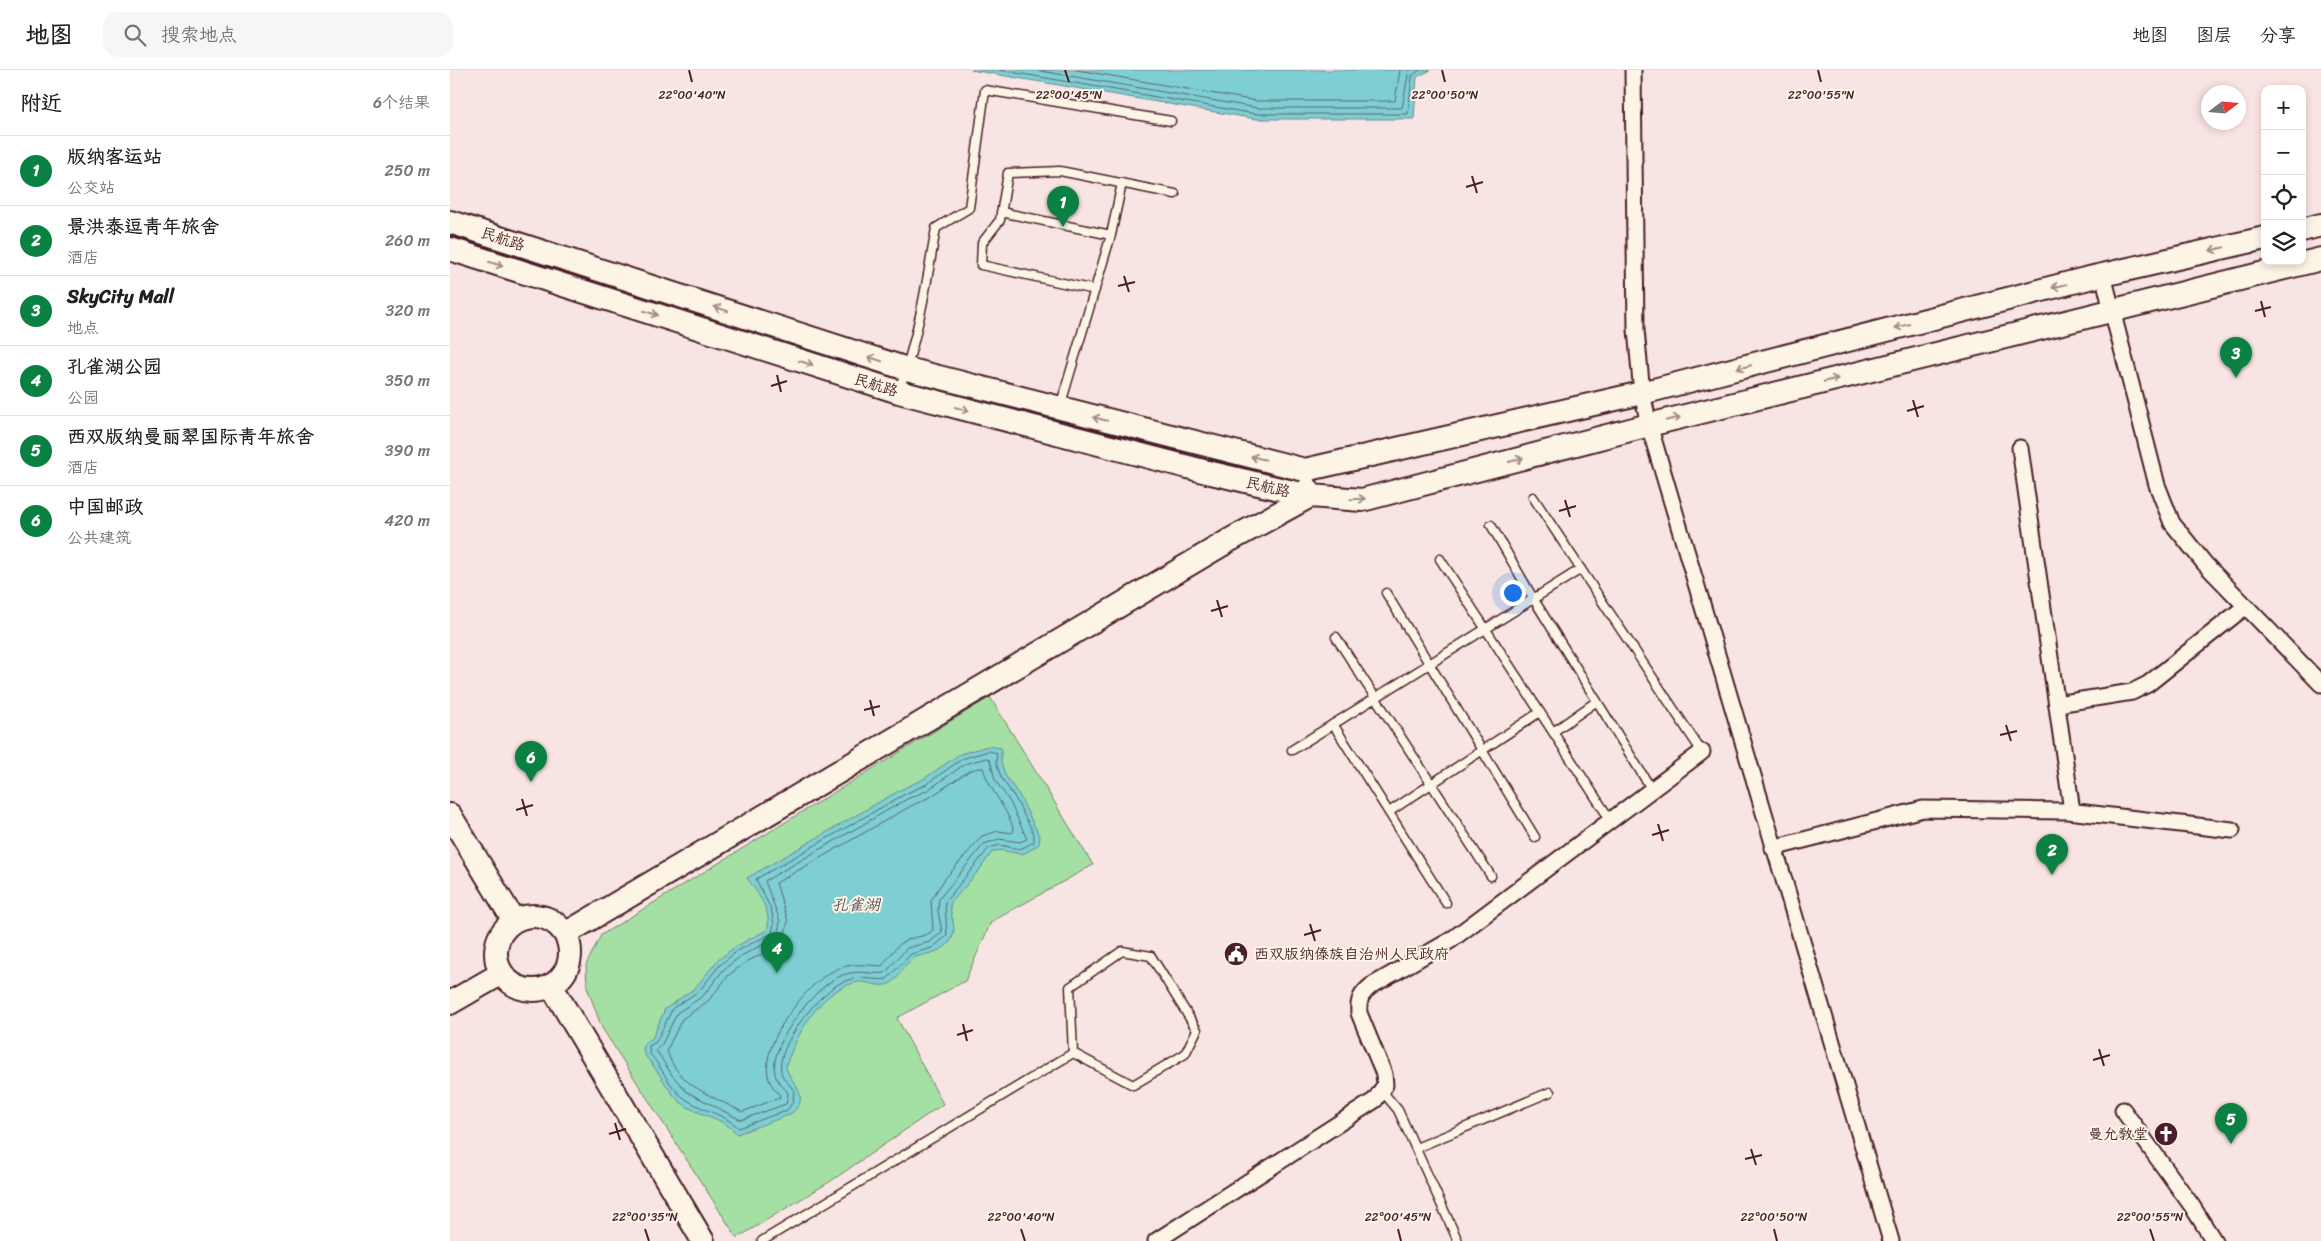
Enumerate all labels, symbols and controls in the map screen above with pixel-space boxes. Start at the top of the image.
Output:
search box [103,12,453,57]
text: 地图 [25,14,73,56]
text: 搜索地点 [161,18,237,51]
text: 地图 [2132,19,2168,51]
text: 图层 [2196,19,2232,51]
text: 分享 [2260,19,2296,51]
icon: search [121,21,149,49]
text: 附近 [20,84,62,122]
text: 22°00'40"N [659,84,726,106]
text: 22°00'45"N [1036,84,1103,106]
text: 22°00'50"N [1412,84,1479,106]
text: 22°00'55"N [1788,84,1855,106]
north arrow [2201,85,2246,130]
map controls [2261,85,2306,265]
button: + [2261,85,2306,130]
text: 6个结果 [373,88,430,117]
button: − [2261,130,2306,175]
text: 版纳客运站 [67,140,162,173]
text: 1 [33,156,39,185]
text: 250 m [384,156,430,185]
text: 公交站 [67,173,115,202]
button: locate [2261,175,2306,220]
pin: 1 [1047,186,1079,227]
text: 景洪泰逗青年旅舍 [67,210,219,243]
street label: 民航路 [478,220,528,258]
button: layers [2261,220,2306,265]
text: 2 [31,226,41,255]
text: 260 m [385,226,430,255]
text: 酒店 [67,243,99,272]
one-way arrow [2210,245,2226,254]
one-way arrow [488,259,504,269]
text: SkyCity Mall [67,280,174,313]
one-way arrow [2051,282,2067,291]
text: 3 [32,296,40,325]
text: 320 m [385,296,430,325]
one-way arrow [713,304,729,314]
one-way arrow [643,309,659,319]
text: 地点 [67,313,99,342]
one-way arrow [1894,322,1910,331]
pin: 3 [2220,337,2252,378]
text: 孔雀湖公园 [67,350,162,383]
one-way arrow [868,354,884,363]
one-way arrow [798,358,814,368]
one-way arrow [1737,363,1753,372]
text: 4 [31,366,41,395]
text: 350 m [385,366,430,395]
street label: 民航路 [851,366,901,404]
one-way arrow [1822,375,1838,384]
text: 公园 [67,383,99,412]
one-way arrow [953,404,969,414]
one-way arrow [1093,414,1109,423]
one-way arrow [1665,414,1681,423]
text: 西双版纳曼丽翠国际青年旅舍 [67,420,314,453]
text: 5 [31,436,41,465]
text: 390 m [385,436,430,465]
text: 酒店 [67,453,99,482]
one-way arrow [1250,453,1266,462]
one-way arrow [1507,455,1523,464]
street label: 民航路 [1243,469,1293,505]
text: 中国邮政 [67,490,143,523]
one-way arrow [1350,494,1366,504]
text: 6 [31,506,41,535]
text: 420 m [384,506,430,535]
text: 公共建筑 [67,523,131,552]
your location [1500,580,1526,606]
pin: 6 [515,741,547,782]
pin: 2 [2036,834,2068,875]
water label: 孔雀湖 [832,890,882,919]
pin: 4 [761,932,793,973]
public building icon: 西双版纳傣族自治州人民政府 [1223,941,1249,967]
place label: 西双版纳傣族自治州人民政府 [1254,941,1449,967]
pin: 5 [2215,1103,2247,1144]
place label: 曼允教堂 [2088,1121,2148,1147]
church icon: 曼允教堂 [2153,1121,2179,1147]
text: 22°00'35"N [612,1206,679,1228]
text: 22°00'40"N [988,1206,1055,1228]
text: 22°00'45"N [1365,1206,1432,1228]
text: 22°00'50"N [1741,1206,1808,1228]
text: 22°00'55"N [2117,1206,2184,1228]

